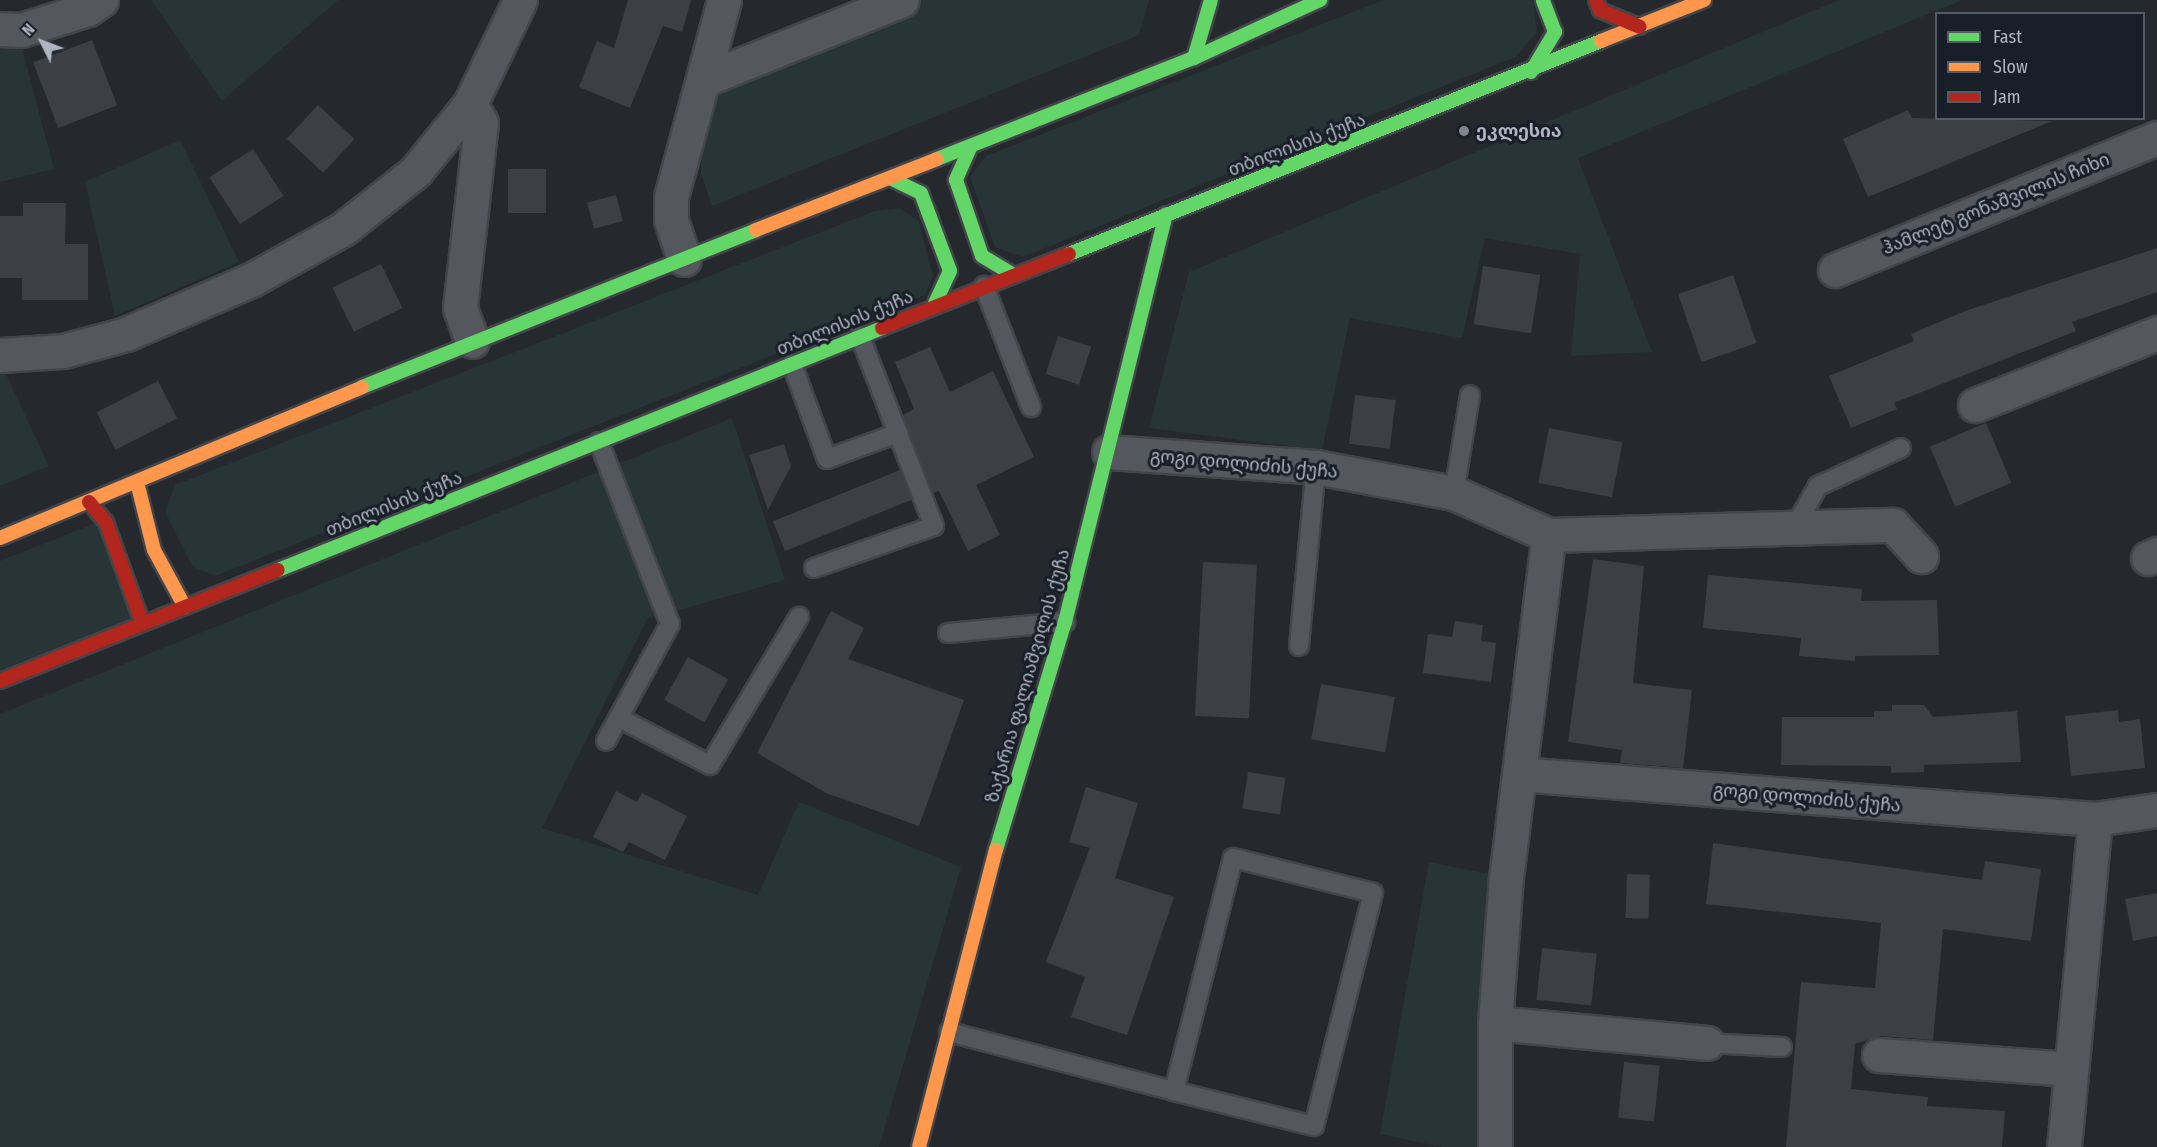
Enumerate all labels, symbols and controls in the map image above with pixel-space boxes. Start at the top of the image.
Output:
north arrow [12,12,72,72]
legend [1935,12,2145,120]
text: N [18,20,39,40]
text: Fast [1993,26,2022,48]
text: Slow [1993,56,2028,78]
text: Jam [1993,86,2021,108]
street label: თბილისის ქუჩა [1225,109,1369,181]
place label: ეკლესია [1476,120,1562,142]
marker: ეკლესია [1457,124,1471,138]
street label: ჰამლეტ გონაშვილის ჩიხი [1879,148,2113,260]
street label: თბილისის ქუჩა [774,286,916,360]
street label: გოგი დოლიძის ქუჩა [1149,445,1339,483]
street label: თბილისის ქუჩა [323,467,465,541]
street label: ზაქარია ფალიაშვილის ქუჩა [981,547,1075,805]
street label: გოგი დოლიძის ქუჩა [1712,779,1902,817]

